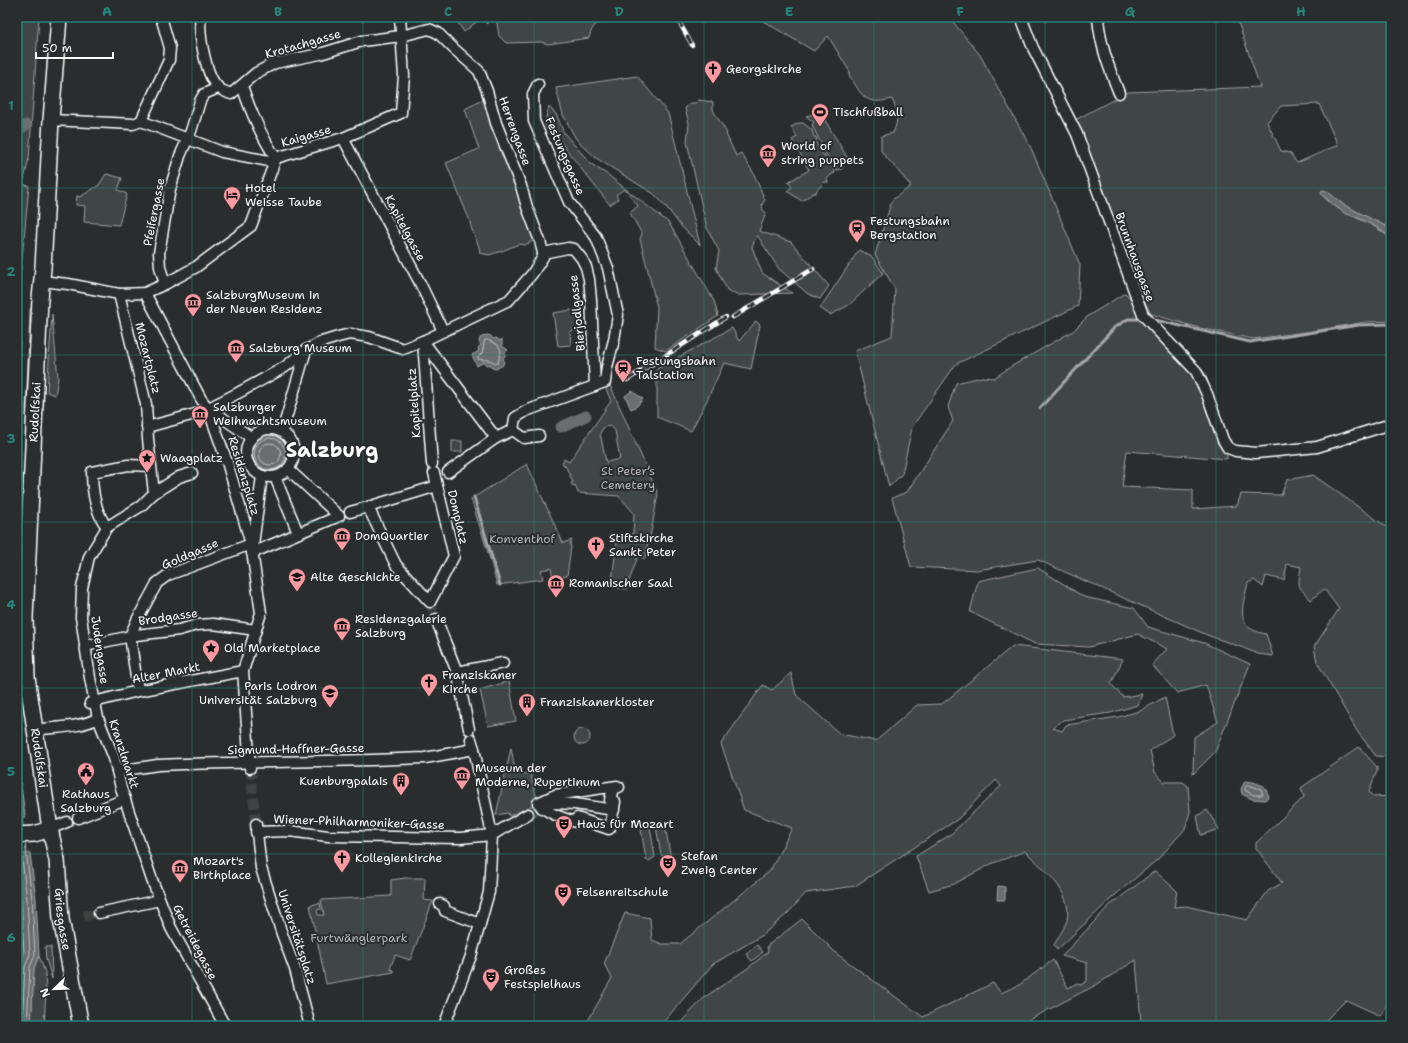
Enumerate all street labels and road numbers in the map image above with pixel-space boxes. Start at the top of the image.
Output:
street label: Krotachgasse [263,26,343,62]
street label: Herrengasse [495,94,535,168]
street label: Festungsgasse [541,114,589,198]
street label: Kaigasse [279,121,333,151]
street label: Pfeifergasse [140,176,169,248]
street label: Kapitelgasse [381,192,429,264]
street label: Brunnhausgasse [1111,210,1159,304]
street label: Bierjodlgasse [565,274,589,352]
street label: Mozartplatz [131,321,165,395]
street label: Kapitelplatz [404,368,424,438]
street label: Rudolfskai [25,381,45,443]
street label: Residenzplatz [224,435,264,517]
street label: Domplatz [444,488,472,546]
street label: Goldgasse [159,535,221,573]
street label: Brodgasse [137,605,199,629]
street label: Judengasse [87,615,113,685]
street label: Alter Markt [130,659,202,687]
street label: Kranzlmarkt [105,717,143,791]
street label: Rudolfskai [27,727,52,789]
street label: Sigmund-Haffner-Gasse [227,740,365,758]
street label: Wiener-Philharmoniker-Gasse [273,811,445,833]
street label: Griesgasse [51,887,75,952]
street label: Universitätsplatz [274,888,320,986]
street label: Getreidegasse [169,901,221,983]

